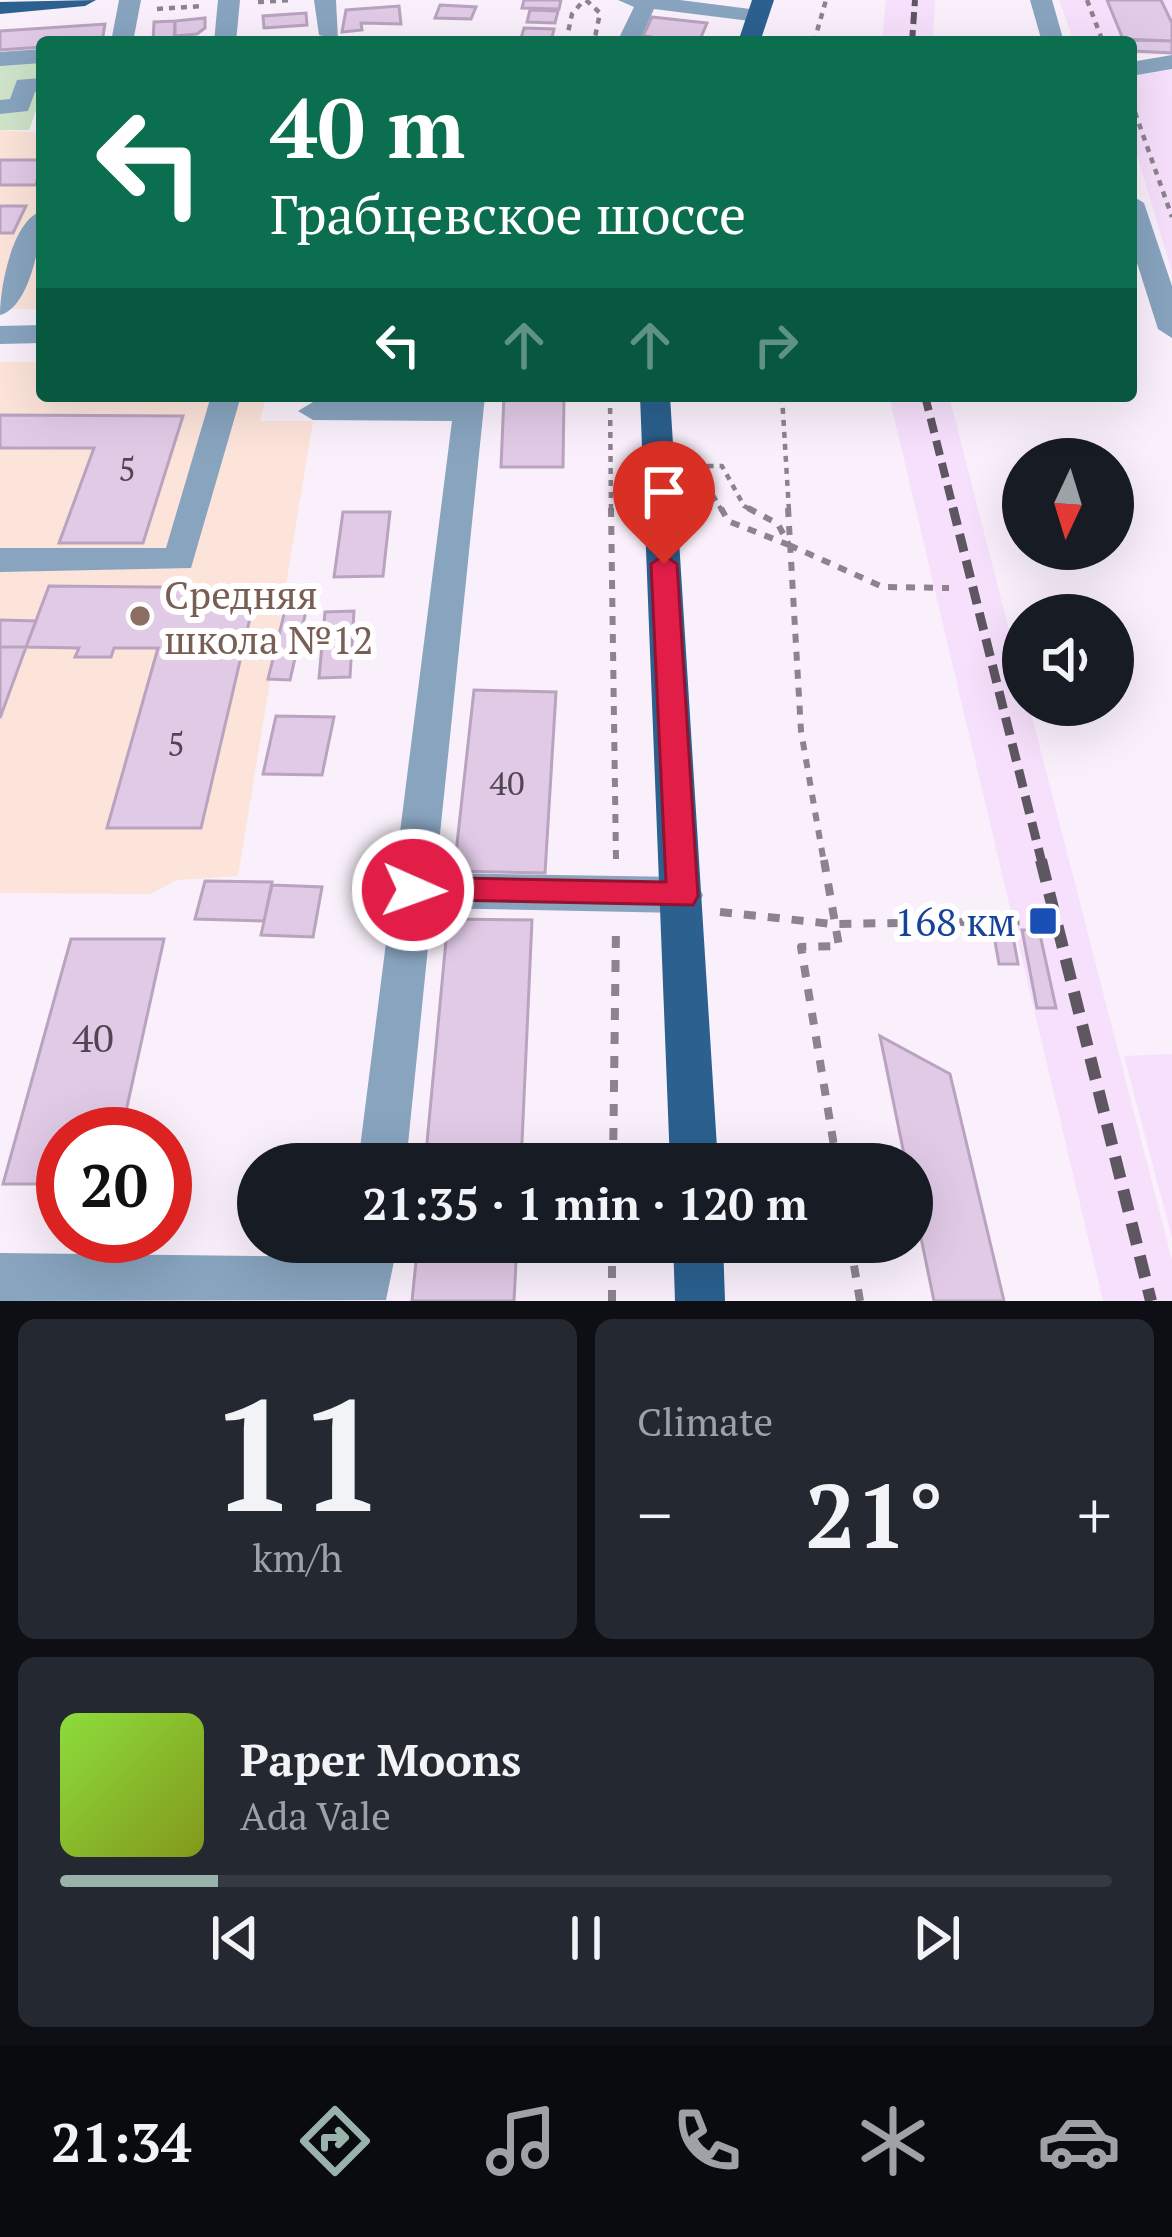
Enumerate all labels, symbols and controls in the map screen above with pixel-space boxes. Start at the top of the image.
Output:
text: 40 m [270,71,465,182]
icon: left [72,84,228,240]
text: Грабцевское шоссе [270,178,746,249]
icon: left [365,312,431,378]
icon: ahead [491,312,557,378]
icon: ahead [617,312,683,378]
icon: right [743,312,809,378]
north arrow [1002,438,1134,570]
map controls [1002,438,1134,726]
pin [613,441,715,564]
house number: 5 [118,447,136,490]
icon: arrive [631,459,697,525]
place label: Средняя школа №12 [164,568,374,665]
button: sound [1002,594,1134,726]
marker: Средняя школа №12 [127,603,153,629]
house number: 5 [167,722,185,765]
house number: 40 [489,761,525,804]
position arrow [350,827,476,953]
place label: 168 км [894,895,1016,947]
marker: 168 км [1027,905,1059,937]
house number: 40 [72,1011,114,1063]
speed limit sign: 20 [36,1107,192,1263]
text: 21:35 · 1 min · 120 m [362,1173,808,1233]
text: 11 [209,1349,386,1556]
text: Climate [637,1395,773,1447]
text: 21° [805,1454,944,1574]
text: − [637,1470,672,1558]
text: + [1077,1470,1112,1558]
text: km/h [252,1531,343,1583]
text: Paper Moons [240,1729,521,1789]
text: Ada Vale [240,1789,391,1841]
icon: previous [202,1905,268,1971]
icon: pause [553,1905,619,1971]
icon: next [904,1905,970,1971]
icon: directions [293,2099,377,2183]
icon: music [479,2099,563,2183]
icon: phone [665,2099,749,2183]
icon: climate [851,2099,935,2183]
icon: car [1037,2099,1121,2183]
text: 21:34 [51,2106,192,2177]

